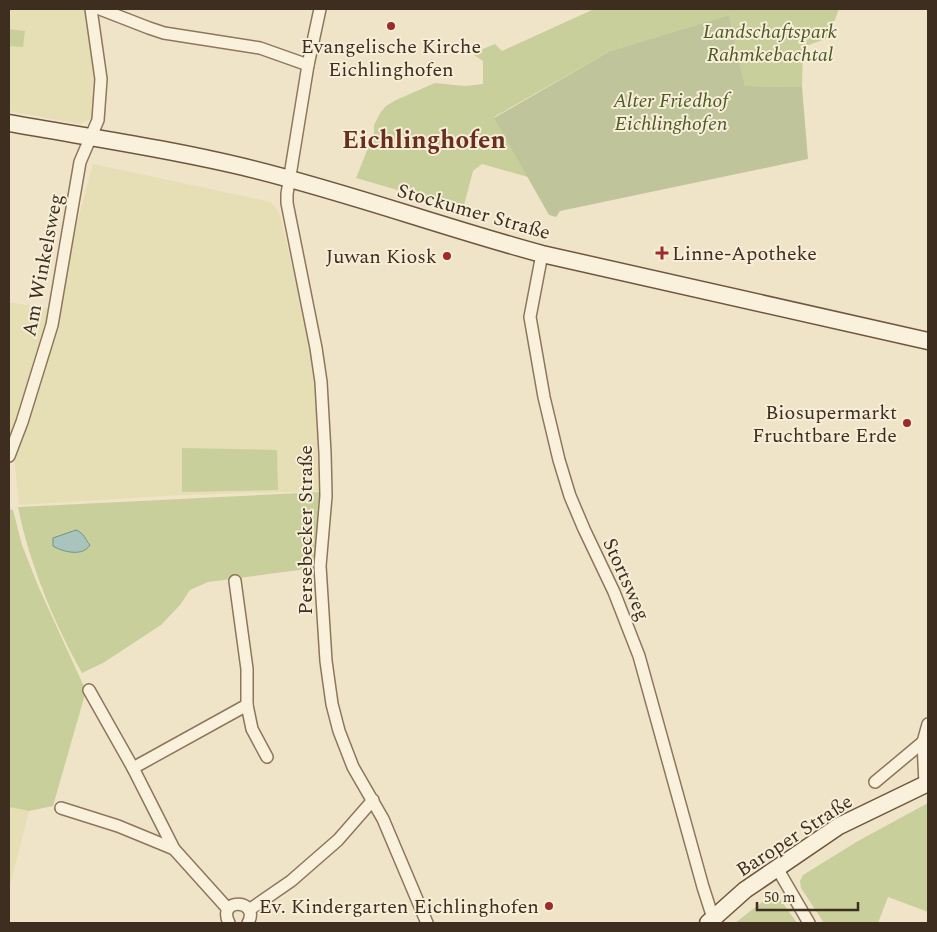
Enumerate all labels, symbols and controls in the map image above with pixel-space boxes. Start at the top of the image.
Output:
park label: Landschaftspark Rahmkebachtal [703,17,838,70]
marker: Evangelische Kirche Eichlinghofen [385,20,397,32]
place label: Evangelische Kirche Eichlinghofen [301,32,481,85]
park label: Alter Friedhof Eichlinghofen [612,86,732,139]
district label: Eichlinghofen [342,122,506,160]
street label: Stockumer Straße [394,176,554,248]
street label: Am Winkelsweg [14,191,72,339]
place label: Linne-Apotheke [672,239,817,269]
place label: Juwan Kiosk [326,242,437,272]
marker: Linne-Apotheke [656,247,668,259]
marker: Juwan Kiosk [441,250,453,262]
place label: Biosupermarkt Fruchtbare Erde [752,398,897,451]
marker: Biosupermarkt Fruchtbare Erde [901,417,913,429]
street label: Persebecker Straße [291,445,321,615]
street label: Stortsweg [594,533,658,626]
street label: Baroper Straße [730,787,859,885]
scale bar [757,880,858,912]
text: 50 m [764,886,796,909]
place label: Ev. Kindergarten Eichlinghofen [259,892,539,922]
marker: Ev. Kindergarten Eichlinghofen [543,900,555,912]

